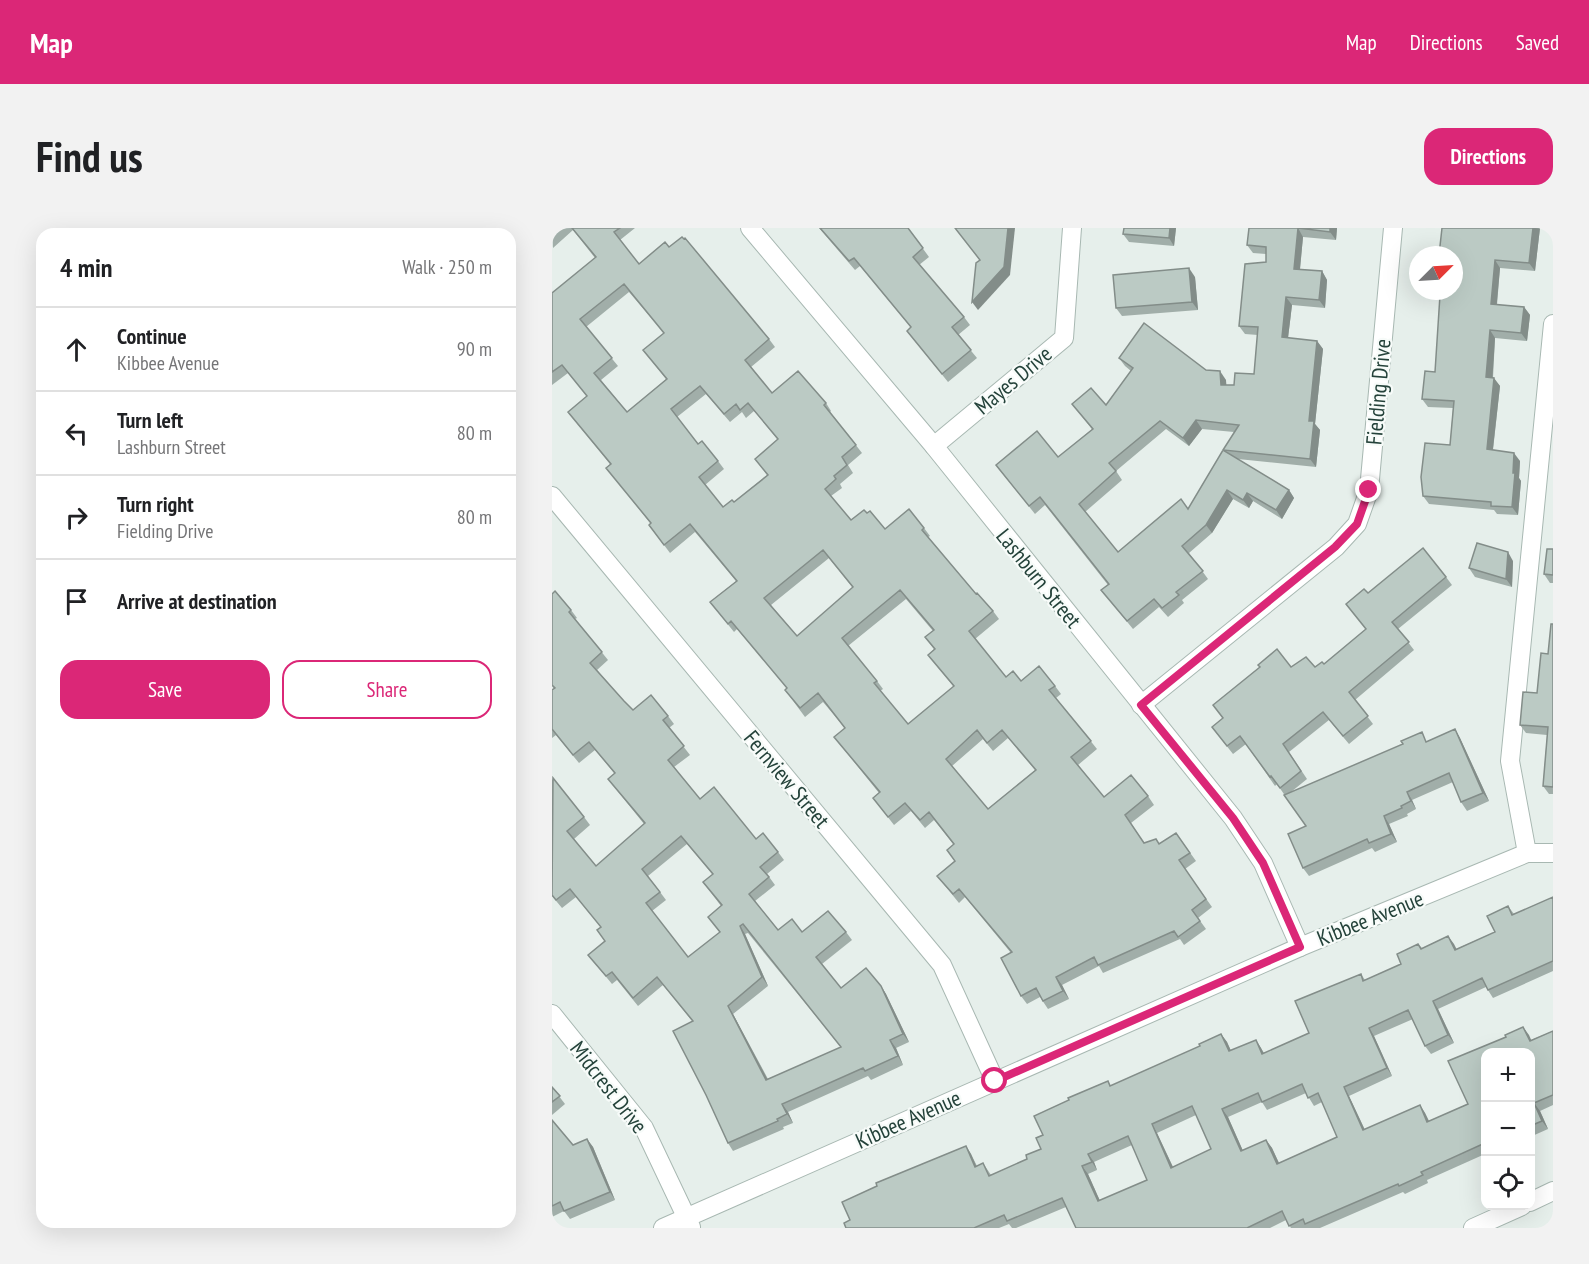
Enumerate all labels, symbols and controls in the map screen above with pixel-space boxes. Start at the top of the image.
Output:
text: Map [30,24,73,61]
text: Map [1346,29,1377,56]
text: Directions [1410,29,1483,56]
text: Saved [1516,29,1559,56]
button: Directions [1424,128,1553,185]
text: Find us [36,129,143,184]
north arrow [1409,246,1463,300]
text: 4 min [60,251,113,284]
text: Walk · 250 m [402,254,492,280]
text: Continue [117,322,187,350]
icon: ahead [60,333,93,366]
text: 90 m [457,336,492,362]
street label: Fielding Drive [1359,338,1397,446]
street label: Mayes Drive [969,340,1057,420]
text: Kibbee Avenue [117,350,219,376]
text: Turn left [117,406,183,434]
icon: left [60,417,93,450]
text: 80 m [457,420,492,446]
text: Lashburn Street [117,434,226,460]
route end [1355,476,1381,502]
text: Turn right [117,490,194,518]
icon: right [60,501,93,534]
text: 80 m [457,504,492,530]
text: Fielding Drive [117,518,214,544]
street label: Lashburn Street [990,523,1088,633]
icon: arrive [60,585,93,618]
text: Arrive at destination [117,587,277,615]
button: Save [60,660,270,719]
button: Share [282,660,492,719]
street label: Fernview Street [738,724,836,834]
street label: Kibbee Avenue [1313,884,1427,952]
street label: Midcrest Drive [564,1035,654,1139]
map controls [1481,1048,1535,1210]
button: + [1481,1048,1535,1102]
route start [981,1067,1007,1093]
street label: Kibbee Avenue [851,1083,965,1155]
button: − [1481,1102,1535,1156]
button: locate [1481,1156,1535,1210]

